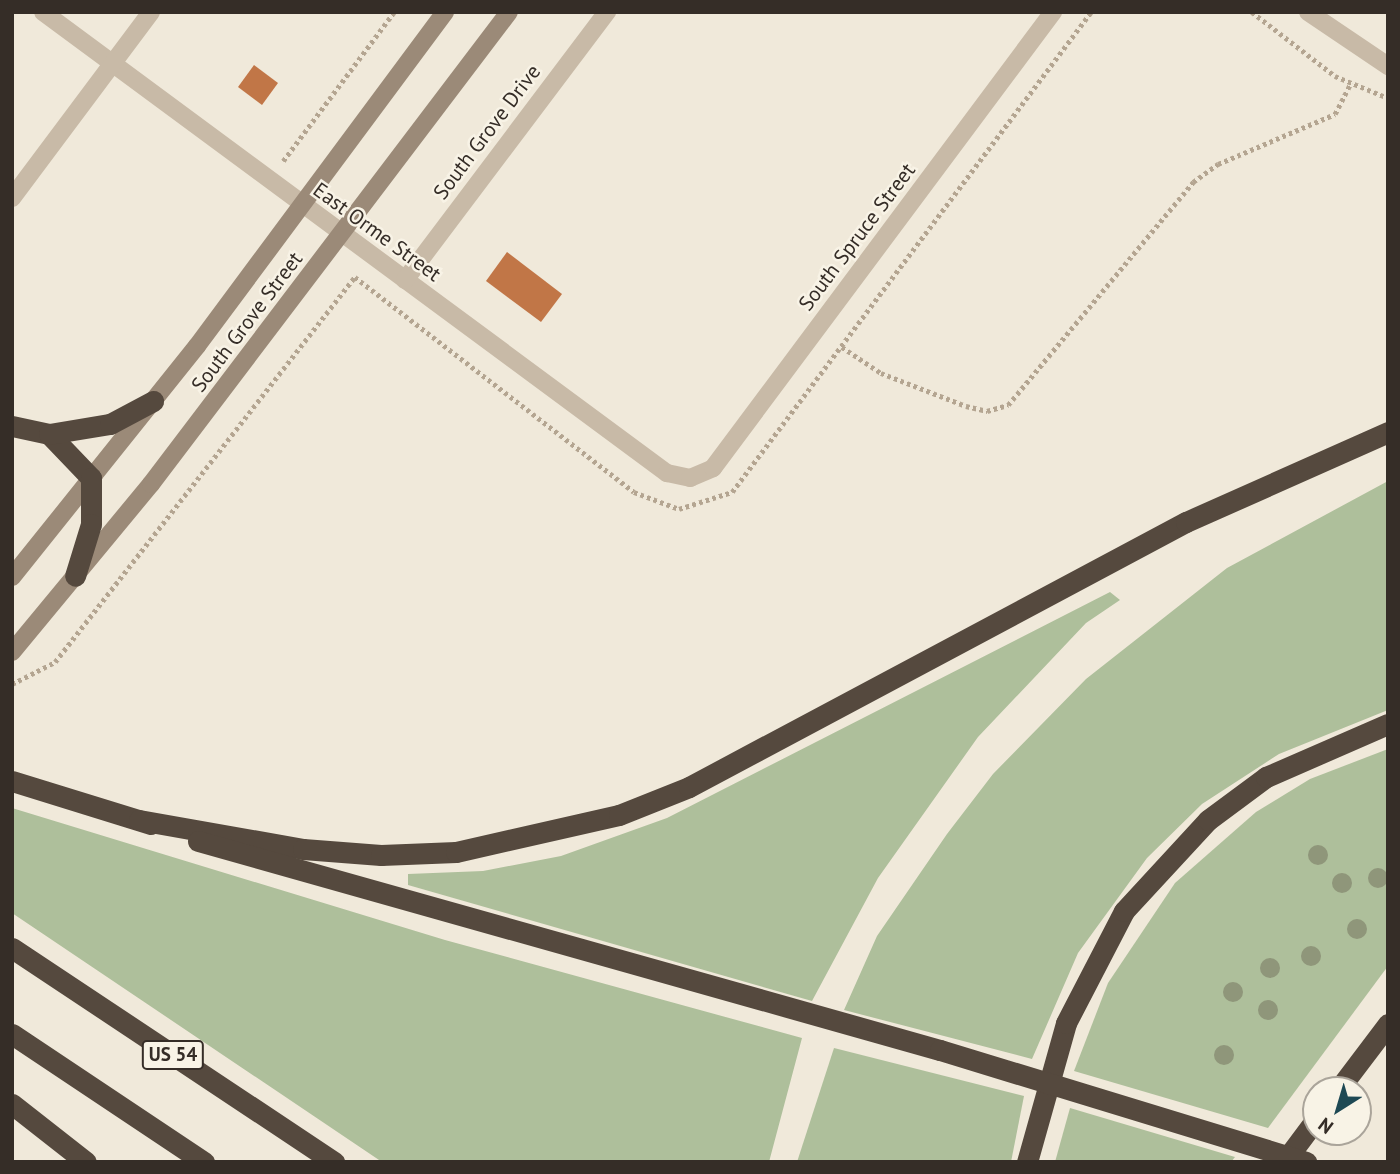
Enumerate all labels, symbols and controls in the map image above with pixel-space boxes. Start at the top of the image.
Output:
street label: South Grove Drive [428,60,546,204]
street label: South Spruce Street [793,158,921,316]
street label: East Orme Street [308,177,446,287]
street label: South Grove Street [186,247,308,397]
road number: US 54 [142,1040,204,1070]
north arrow [1302,1076,1372,1146]
text: N [1313,1113,1338,1140]

